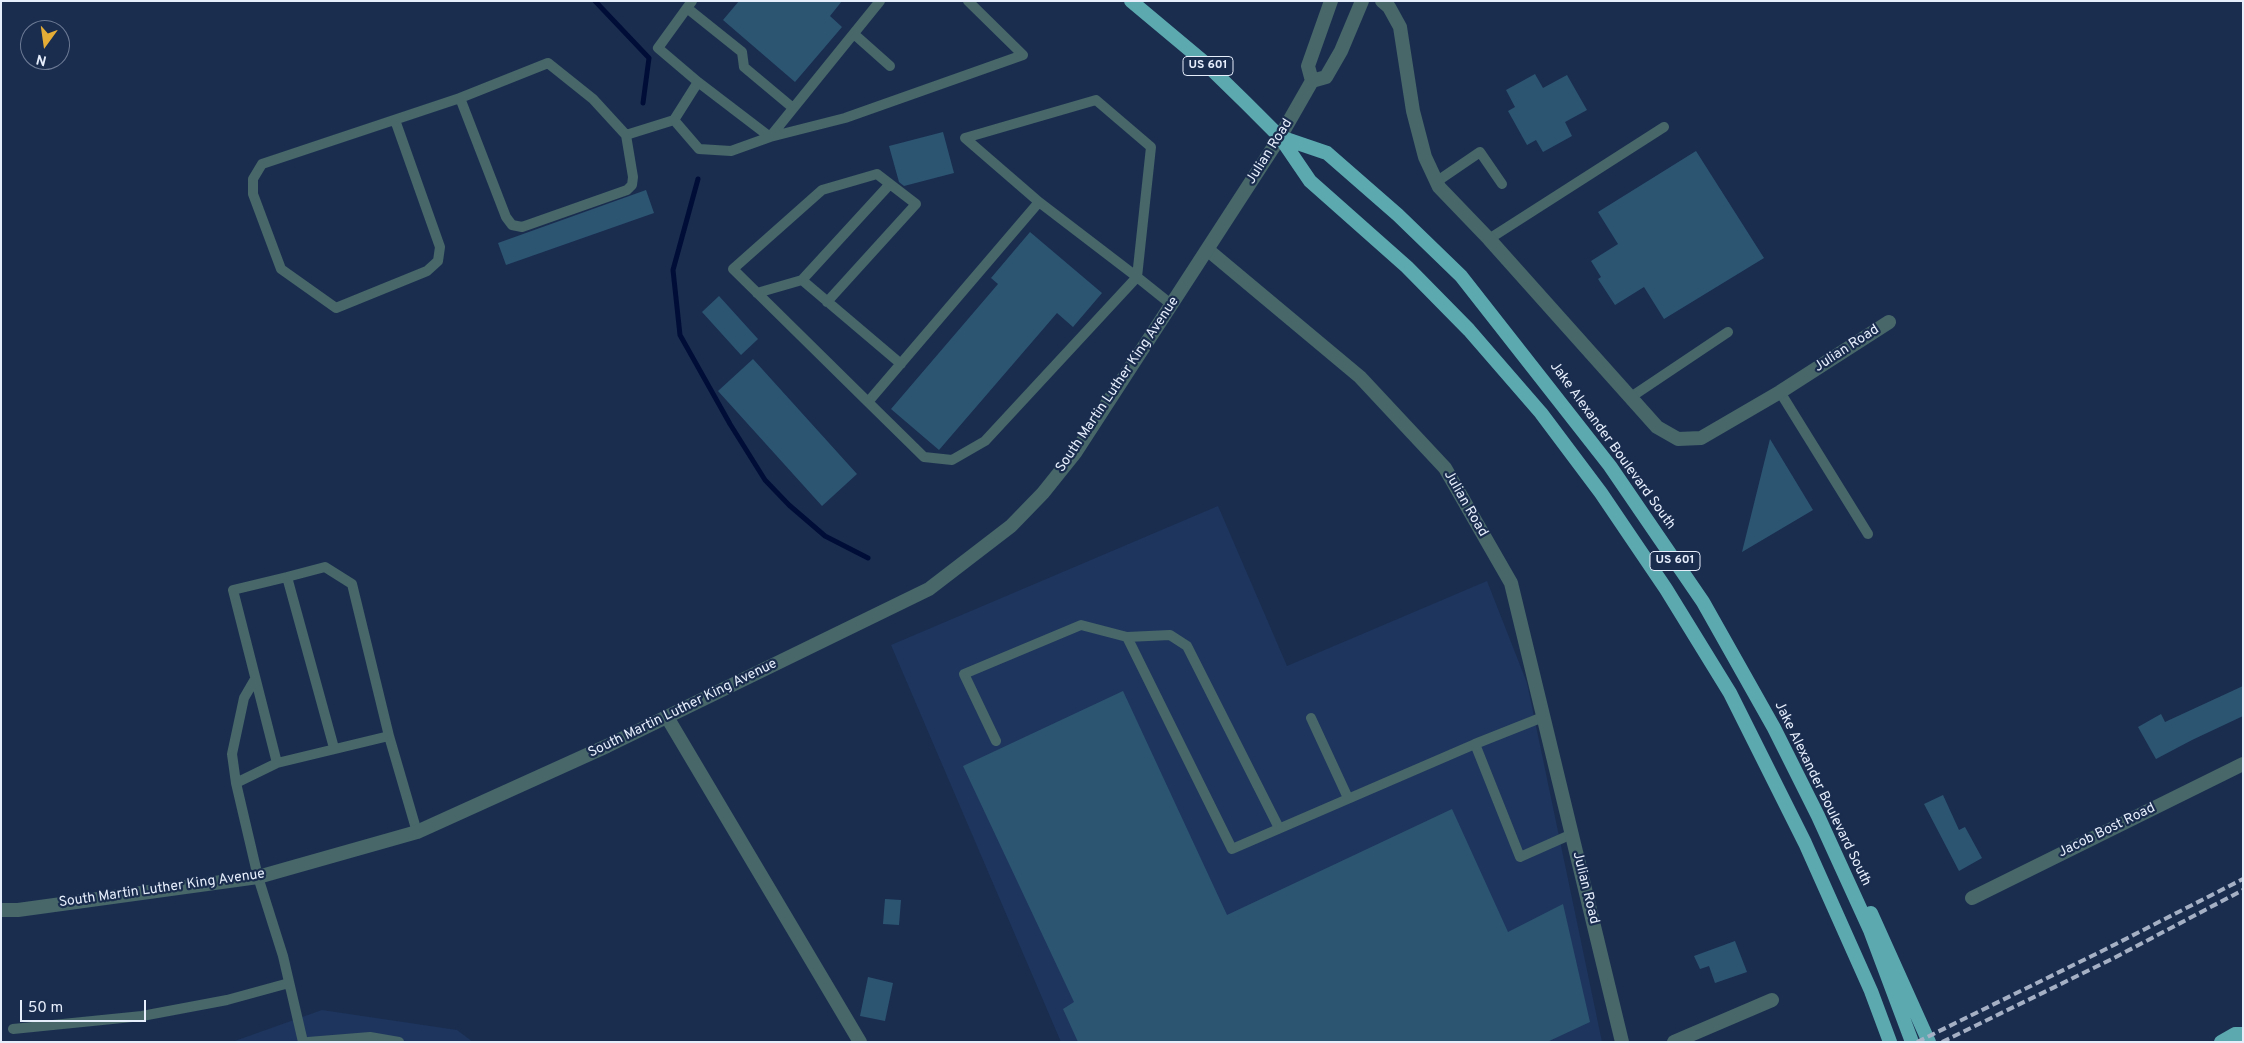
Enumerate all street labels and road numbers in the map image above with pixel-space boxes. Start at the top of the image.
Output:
road number: US 601 [1183,56,1233,76]
street label: Julian Road [1243,116,1297,188]
street label: South Martin Luther King Avenue [1053,294,1183,476]
street label: Julian Road [1811,322,1883,376]
street label: Jake Alexander Boulevard South [1545,359,1679,533]
street label: Julian Road [1439,468,1491,540]
road number: US 601 [1650,552,1700,570]
street label: South Martin Luther King Avenue [586,656,780,762]
street label: Jake Alexander Boulevard South [1770,699,1874,889]
street label: Jacob Bost Road [2056,800,2158,862]
street label: Julian Road [1568,850,1602,926]
street label: South Martin Luther King Avenue [58,866,266,912]

